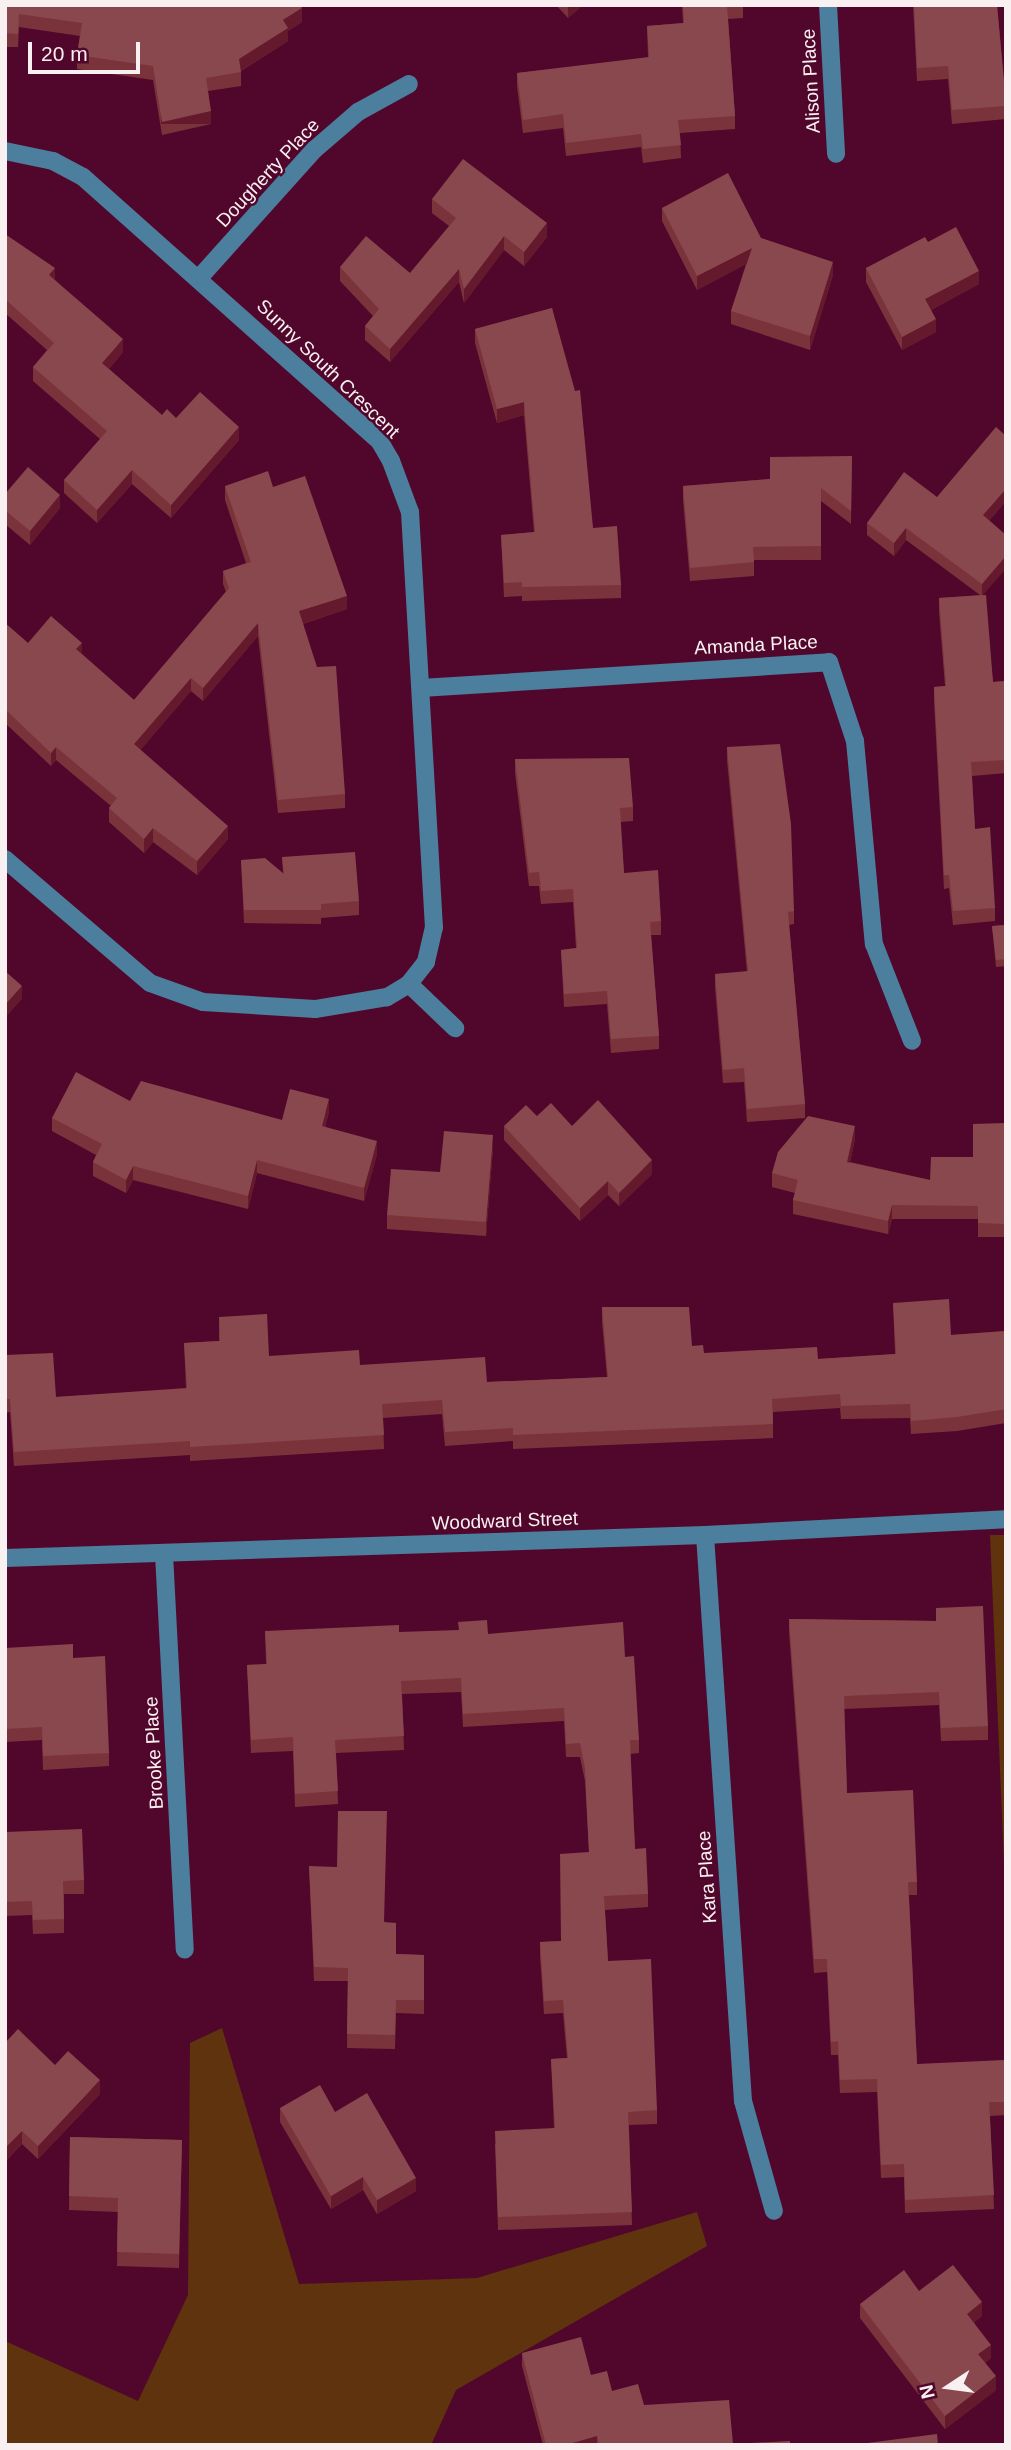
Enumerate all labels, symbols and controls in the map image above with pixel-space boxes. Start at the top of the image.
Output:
scale bar [32,28,144,72]
street label: Alison Place [797,28,825,134]
text: 20 m [41,42,88,65]
street label: Dougherty Place [212,114,324,232]
street label: Sunny South Crescent [252,295,404,443]
street label: Amanda Place [694,630,818,660]
street label: Woodward Street [431,1507,579,1535]
street label: Brooke Place [140,1696,168,1810]
street label: Kara Place [692,1830,722,1924]
north arrow [913,2352,983,2422]
text: N [915,2383,939,2401]

